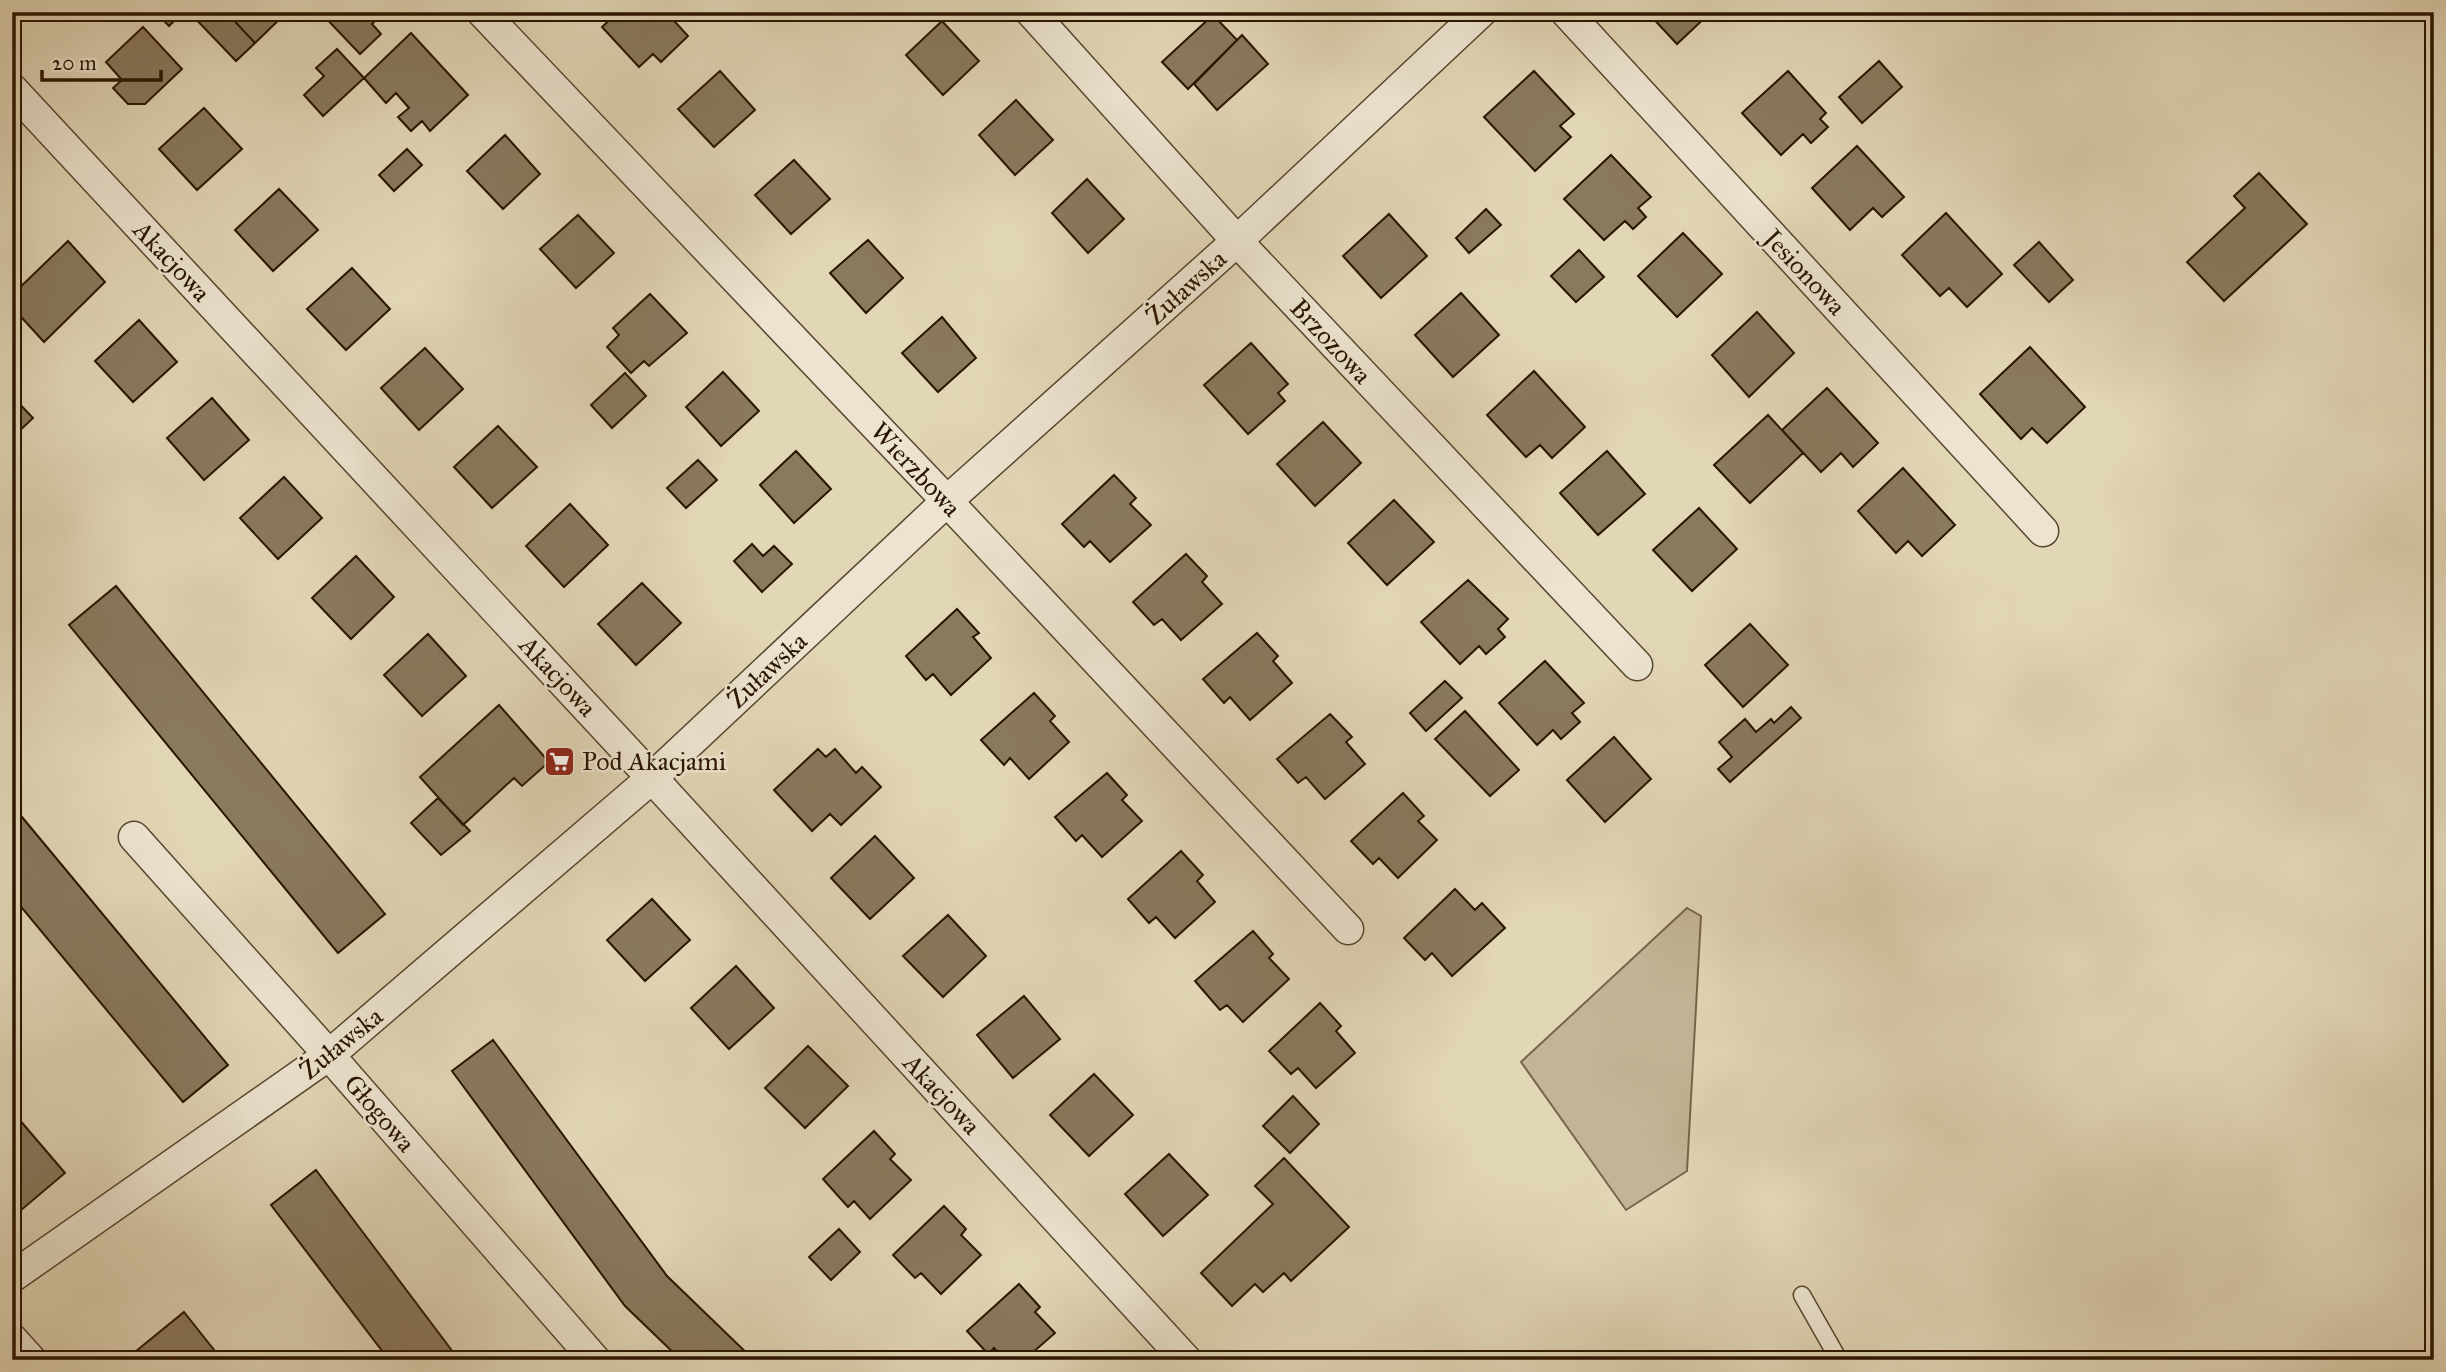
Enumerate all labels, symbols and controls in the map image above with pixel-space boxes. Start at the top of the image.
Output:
scale bar [42,38,161,82]
text: 20 m [52,50,97,76]
street label: Akacjowa [126,213,217,308]
street label: Jesionowa [1755,220,1853,322]
street label: Żuławska [1139,243,1233,331]
street label: Brzozowa [1283,292,1379,390]
street label: Wierzbowa [864,415,968,523]
street label: Żuławska [720,625,814,715]
street label: Akacjowa [512,628,603,723]
supermarket icon: Pod Akacjami [542,744,576,778]
place label: Pod Akacjami [582,745,726,777]
street label: Żuławska [293,1000,389,1086]
street label: Akacjowa [896,1046,987,1141]
street label: Głogowa [338,1068,422,1158]

